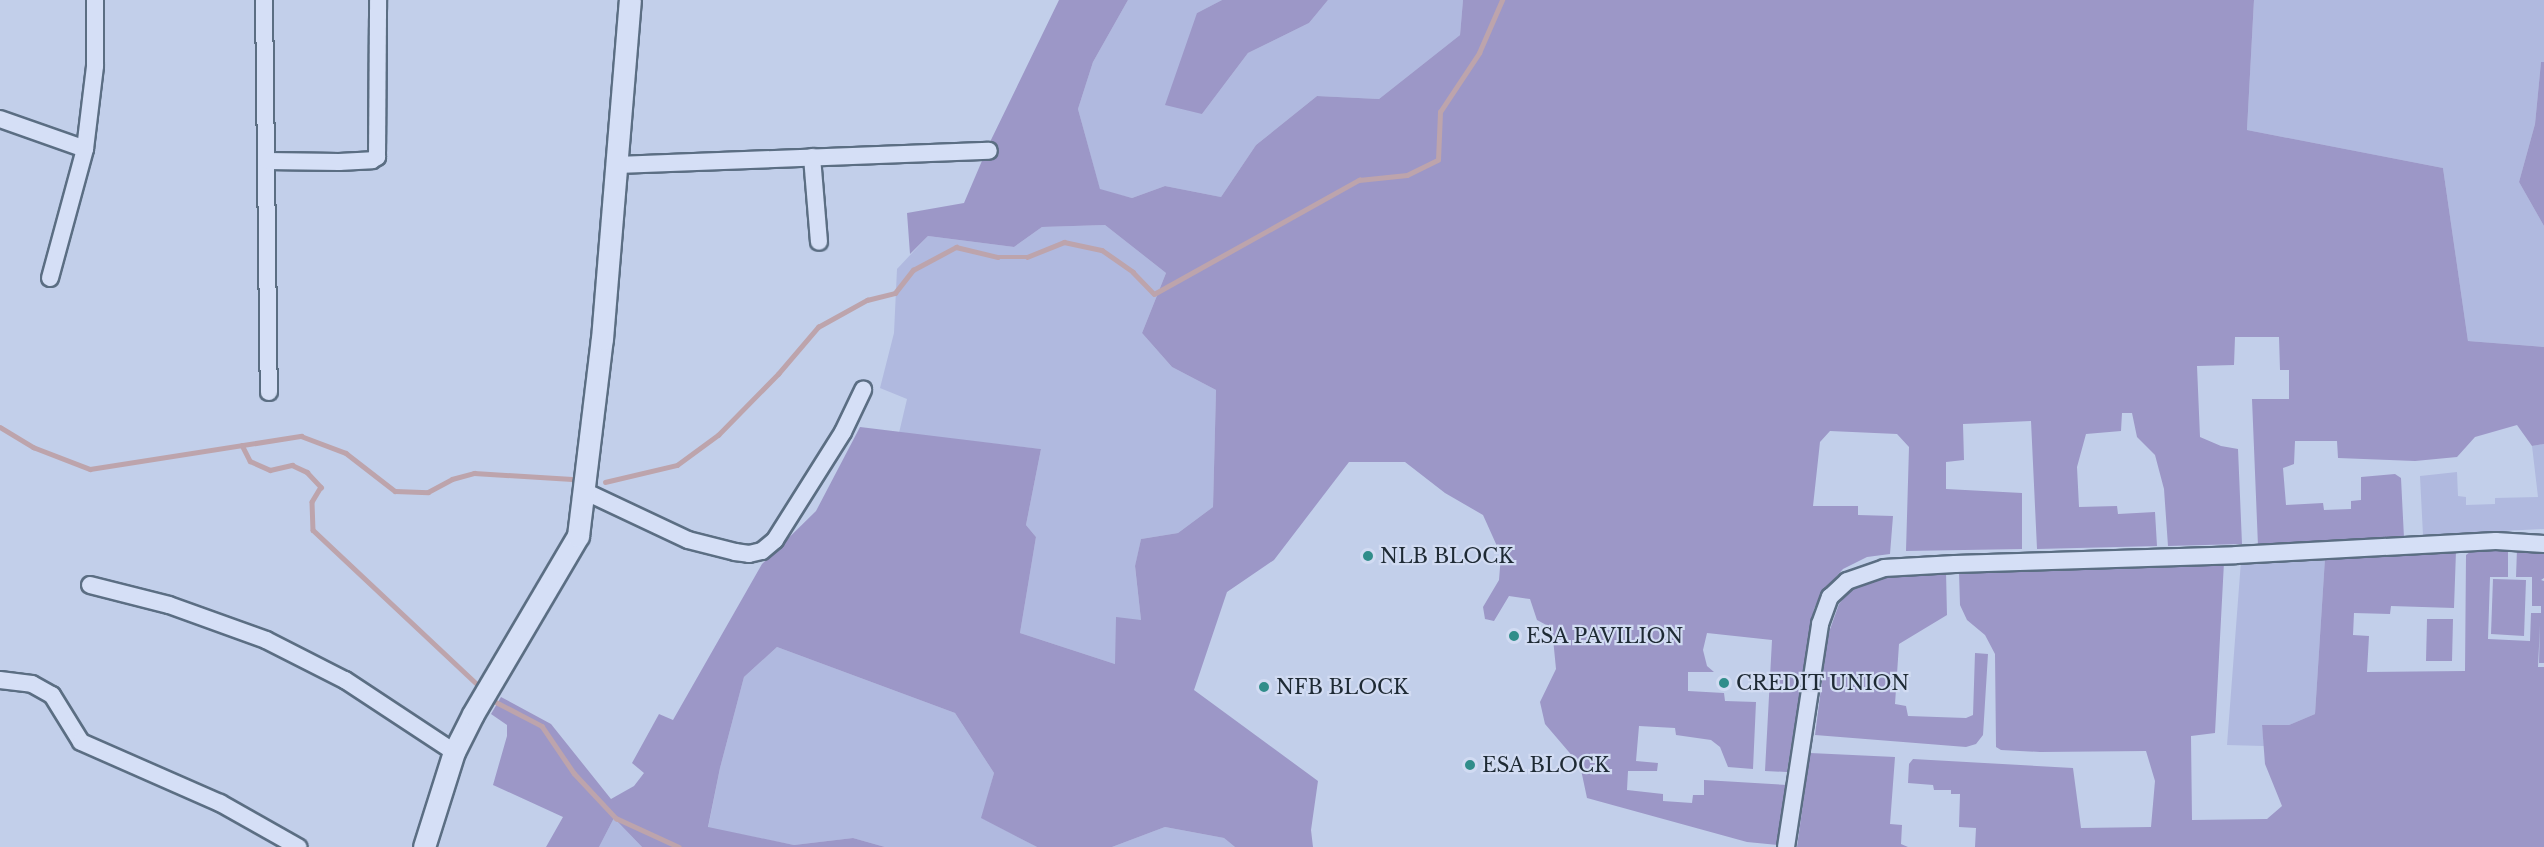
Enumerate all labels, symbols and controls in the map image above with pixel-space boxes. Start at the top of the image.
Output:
place label: NLB BLOCK [1380,544,1514,568]
marker: NLB BLOCK [1361,549,1375,563]
place label: ESA PAVILION [1526,624,1684,648]
marker: ESA PAVILION [1507,629,1521,643]
place label: CREDIT UNION [1736,671,1910,695]
place label: NFB BLOCK [1276,675,1409,699]
marker: CREDIT UNION [1717,676,1731,690]
marker: NFB BLOCK [1257,680,1271,694]
place label: ESA BLOCK [1482,753,1610,777]
marker: ESA BLOCK [1463,758,1477,772]

